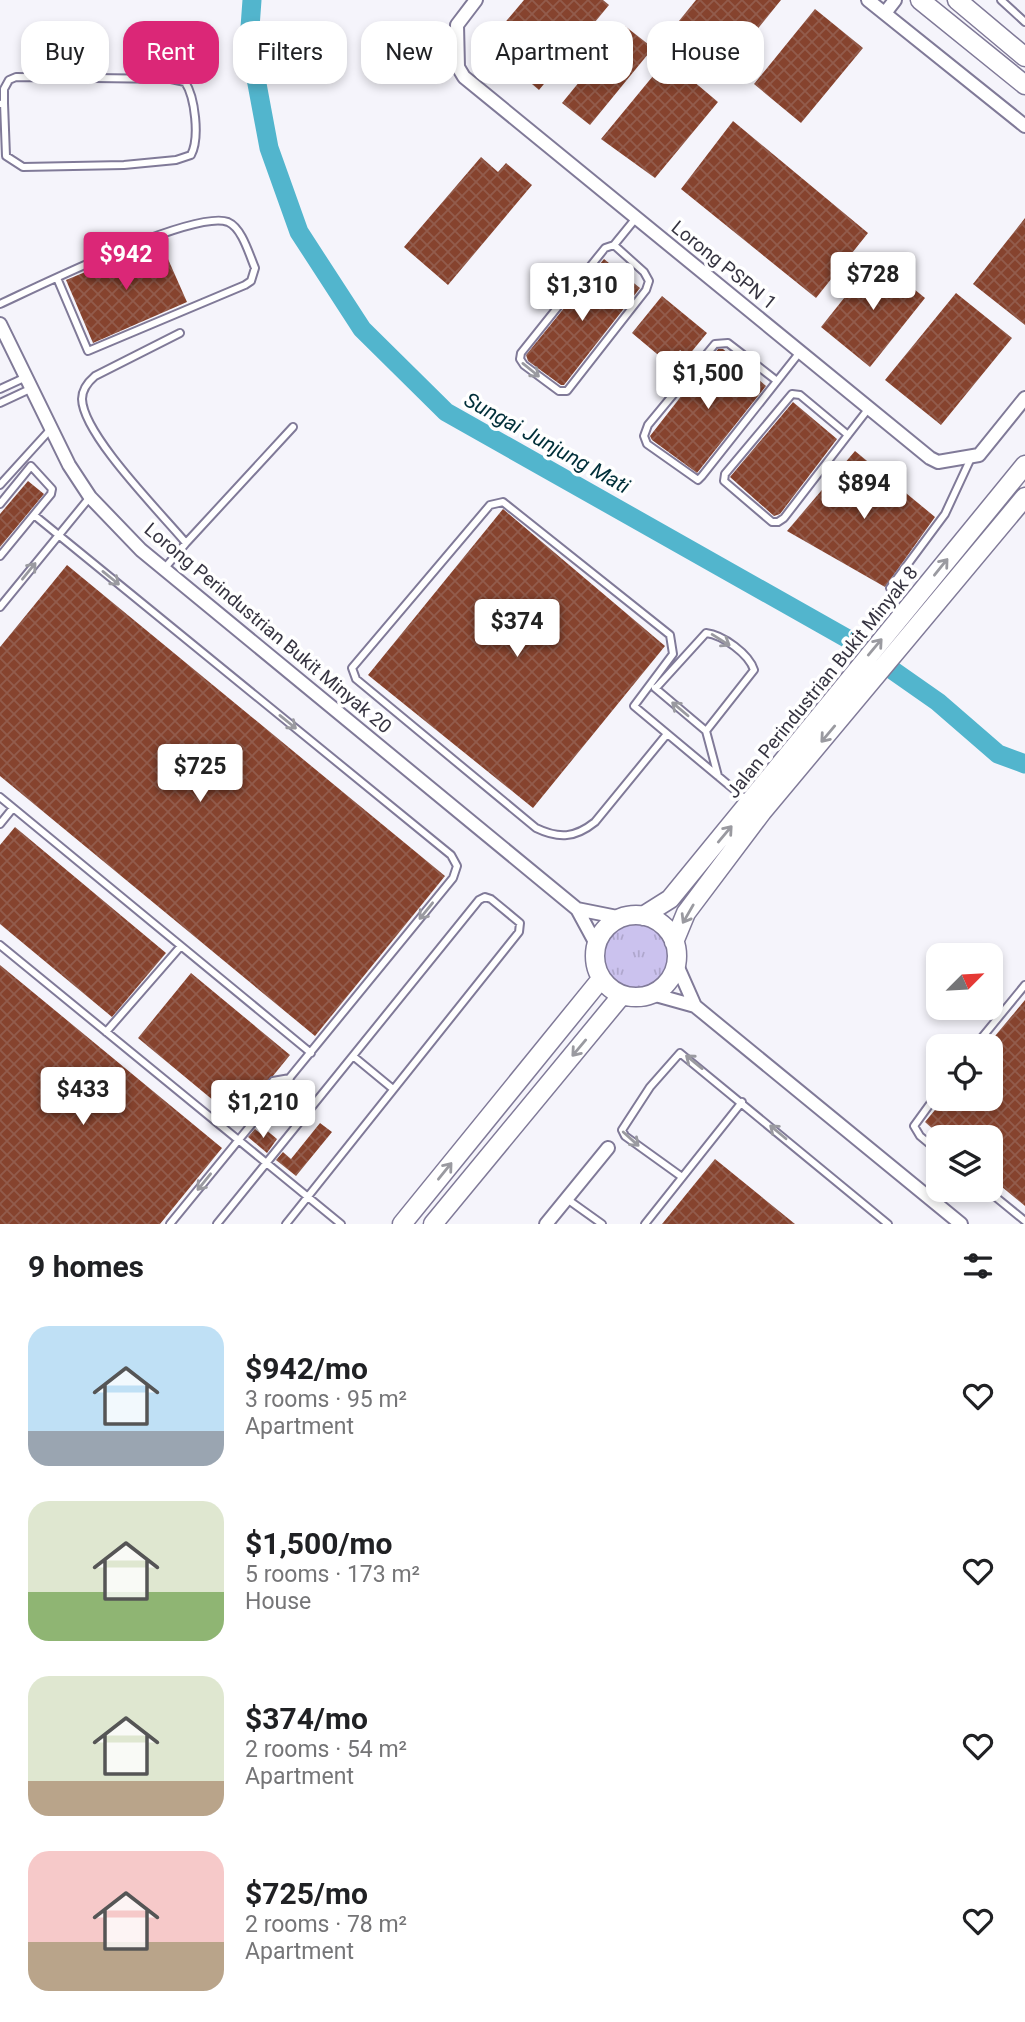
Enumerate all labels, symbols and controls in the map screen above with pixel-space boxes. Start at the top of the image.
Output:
chip: Buy [21,21,109,84]
chip: Rent [123,21,219,84]
chip: Filters [233,21,347,84]
chip: New [361,21,457,84]
chip: Apartment [471,21,633,84]
chip: House [647,21,764,84]
street label: Lorong PSPN 1 [667,216,781,314]
pin: $942 [85,232,167,292]
text: $942 [100,241,152,268]
pin: $728 [832,252,914,312]
text: $728 [847,261,899,288]
pin: $1,310 [525,264,639,323]
text: $1,310 [546,272,618,299]
pin: $1,500 [651,352,765,411]
text: $1,500 [672,360,744,387]
one-way arrow [522,362,540,377]
water label: Sungai Junjung Mati [460,388,634,498]
pin: $894 [823,462,905,521]
text: $894 [838,470,890,497]
street label: Lorong Perindustrian Bukit Minyak 20 [140,518,396,738]
one-way arrow [934,559,949,577]
street label: Jalan Perindustrian Bukit Minyak 8 [721,561,923,803]
one-way arrow [21,562,37,580]
one-way arrow [102,571,120,586]
pin: $374 [476,600,558,659]
text: $374 [491,608,543,635]
one-way arrow [711,633,731,647]
one-way arrow [867,638,883,656]
one-way arrow [672,701,690,717]
one-way arrow [278,714,296,730]
one-way arrow [820,725,836,743]
pin: $725 [159,744,241,804]
text: $725 [174,753,226,780]
one-way arrow [717,826,733,844]
one-way arrow [418,902,434,920]
one-way arrow [681,903,695,923]
north arrow [926,943,1003,1020]
map controls [926,943,1003,1202]
button: locate [926,1034,1003,1111]
one-way arrow [571,1038,586,1056]
one-way arrow [686,1054,704,1070]
pin: $433 [42,1068,124,1127]
text: $433 [57,1076,109,1103]
pin: $1,210 [206,1080,320,1140]
text: $1,210 [227,1089,299,1116]
one-way arrow [769,1124,787,1140]
button: layers [926,1125,1003,1202]
one-way arrow [622,1131,640,1147]
one-way arrow [437,1163,452,1181]
one-way arrow [197,1173,212,1191]
icon: filters [959,1247,997,1285]
text: 9 homes [28,1249,144,1284]
text: $942/mo [245,1351,368,1386]
icon: home [84,1354,168,1438]
icon: heart [959,1377,997,1415]
text: 3 rooms · 95 m² [245,1386,407,1413]
text: Apartment [245,1413,354,1440]
text: $1,500/mo [245,1526,393,1561]
icon: home [84,1529,168,1613]
icon: heart [959,1552,997,1590]
text: 5 rooms · 173 m² [245,1561,420,1588]
text: House [245,1588,311,1615]
text: $374/mo [245,1701,368,1736]
icon: home [84,1704,168,1788]
icon: heart [959,1727,997,1765]
text: 2 rooms · 54 m² [245,1736,407,1763]
text: Apartment [245,1763,354,1790]
text: $725/mo [245,1876,368,1911]
icon: home [84,1879,168,1963]
icon: heart [959,1902,997,1940]
text: 2 rooms · 78 m² [245,1911,407,1938]
text: Apartment [245,1938,354,1965]

